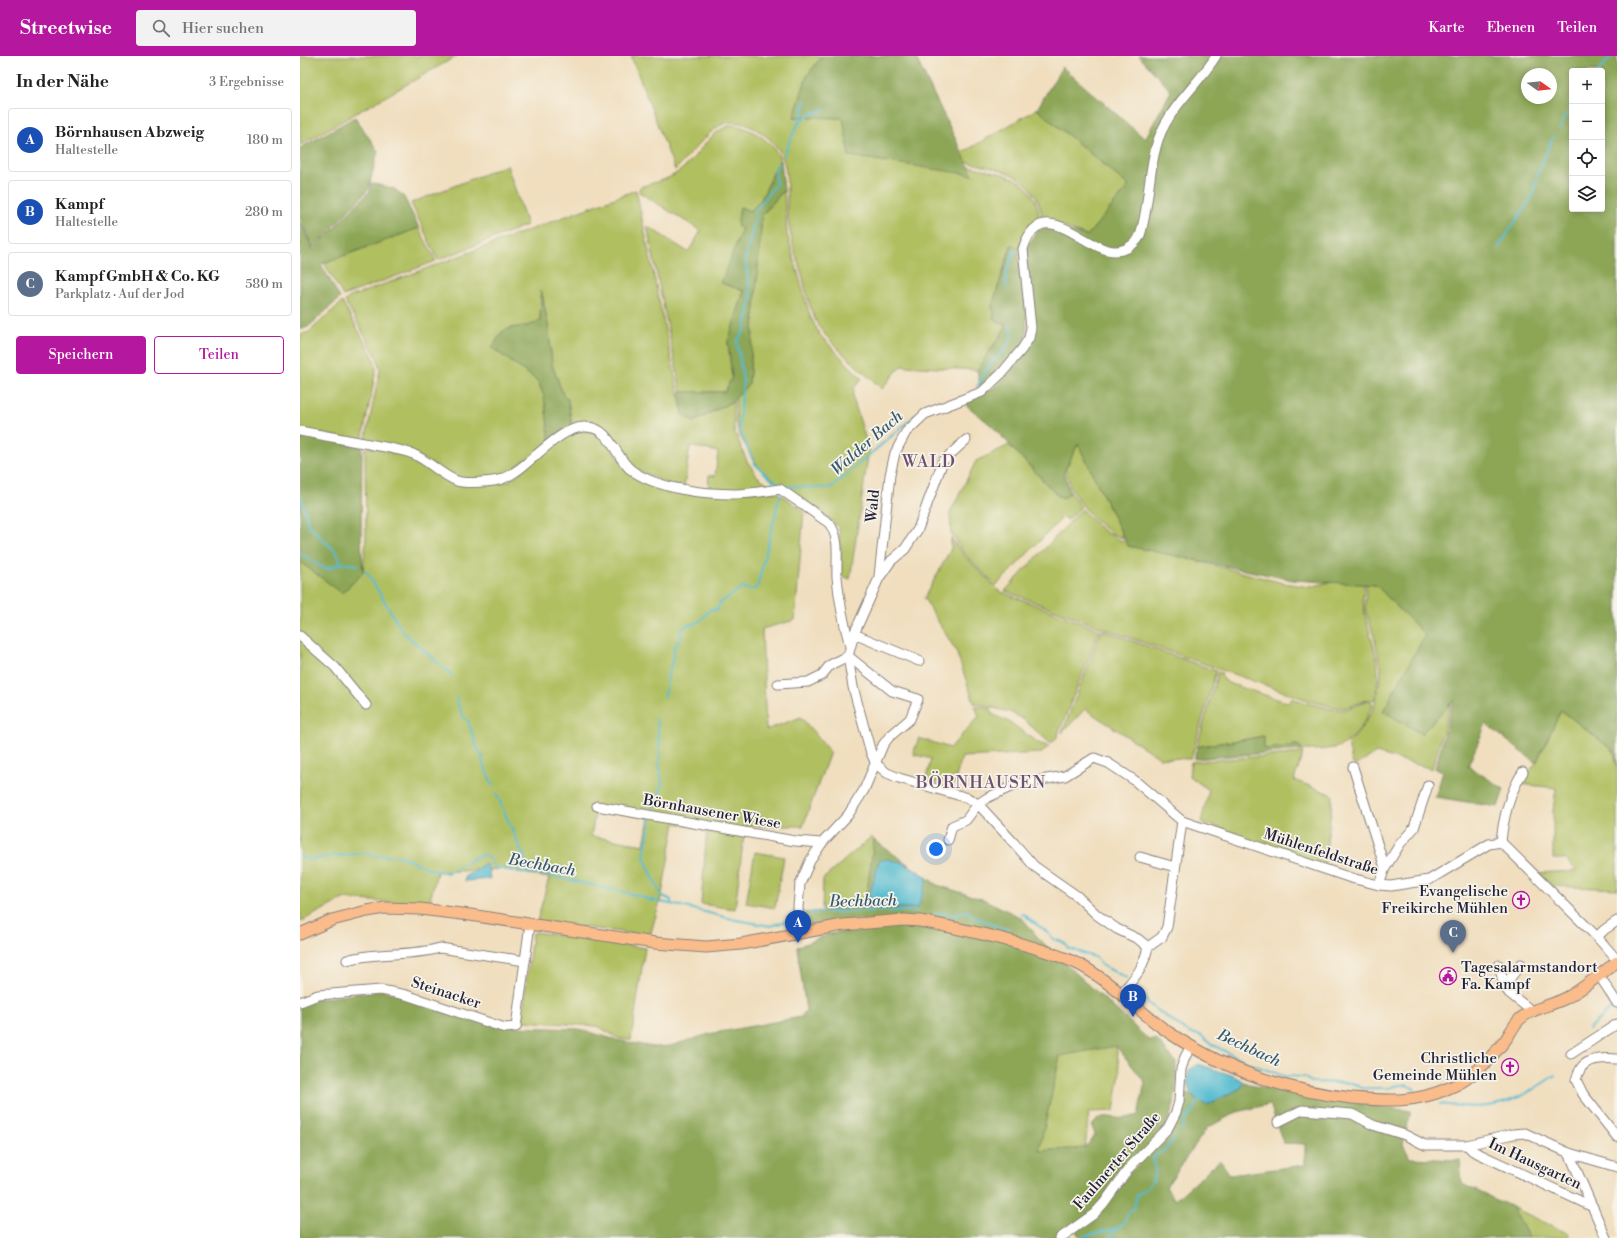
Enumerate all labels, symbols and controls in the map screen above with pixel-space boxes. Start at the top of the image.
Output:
search box [136,10,416,46]
text: Streetwise [20,16,112,40]
icon: search [150,17,172,39]
text: Hier suchen [182,19,264,38]
text: Karte [1428,19,1465,37]
text: Ebenen [1487,19,1535,37]
text: Teilen [1557,19,1597,37]
north arrow [1521,68,1557,104]
map controls [1569,68,1605,212]
button: + [1569,68,1605,104]
text: In der Nähe [16,71,109,93]
text: 3 Ergebnisse [209,74,284,90]
button: − [1569,104,1605,140]
text: Börnhausen Abzweig [55,123,204,142]
text: A [25,132,35,148]
text: 180 m [247,132,283,148]
button: locate [1569,140,1605,176]
text: Haltestelle [55,142,118,158]
button: layers [1569,176,1605,212]
text: Kampf [55,195,104,214]
text: B [25,204,35,220]
text: 280 m [245,204,283,220]
text: Haltestelle [55,214,118,230]
text: Kampf GmbH & Co. KG [55,267,220,286]
text: C [25,276,35,292]
text: 580 m [245,276,283,292]
text: Parkplatz · Auf der Jod [55,286,184,302]
button: Speichern [16,336,146,374]
button: Teilen [154,336,284,374]
water label: Walder Bach [827,406,907,480]
district label: WALD [901,451,956,473]
street label: Wald [862,488,884,524]
district label: BÖRNHAUSEN [915,771,1046,794]
street label: Börnhausener Wiese [641,790,782,833]
street label: Mühlenfeldstraße [1261,825,1381,879]
your location [926,839,946,859]
water label: Bechbach [506,849,577,881]
place label: Evangelische Freikirche Mühlen [1382,882,1508,918]
water label: Bechbach [828,890,897,912]
church icon: Evangelische Freikirche Mühlen [1511,890,1531,910]
pin: A [785,910,811,943]
pin: C [1440,920,1466,953]
place label: Tagesalarmstandort Fa. Kampf [1461,958,1598,994]
public building icon: Tagesalarmstandort Fa. Kampf [1438,966,1458,986]
street label: Steinacker [409,973,484,1013]
pin: B [1120,984,1146,1017]
water label: Bechbach [1213,1024,1284,1071]
place label: Christliche Gemeinde Mühlen [1373,1049,1497,1085]
church icon: Christliche Gemeinde Mühlen [1500,1057,1520,1077]
street label: Faulmerter Straße [1069,1108,1165,1214]
street label: Im Hausgarten [1485,1134,1585,1194]

